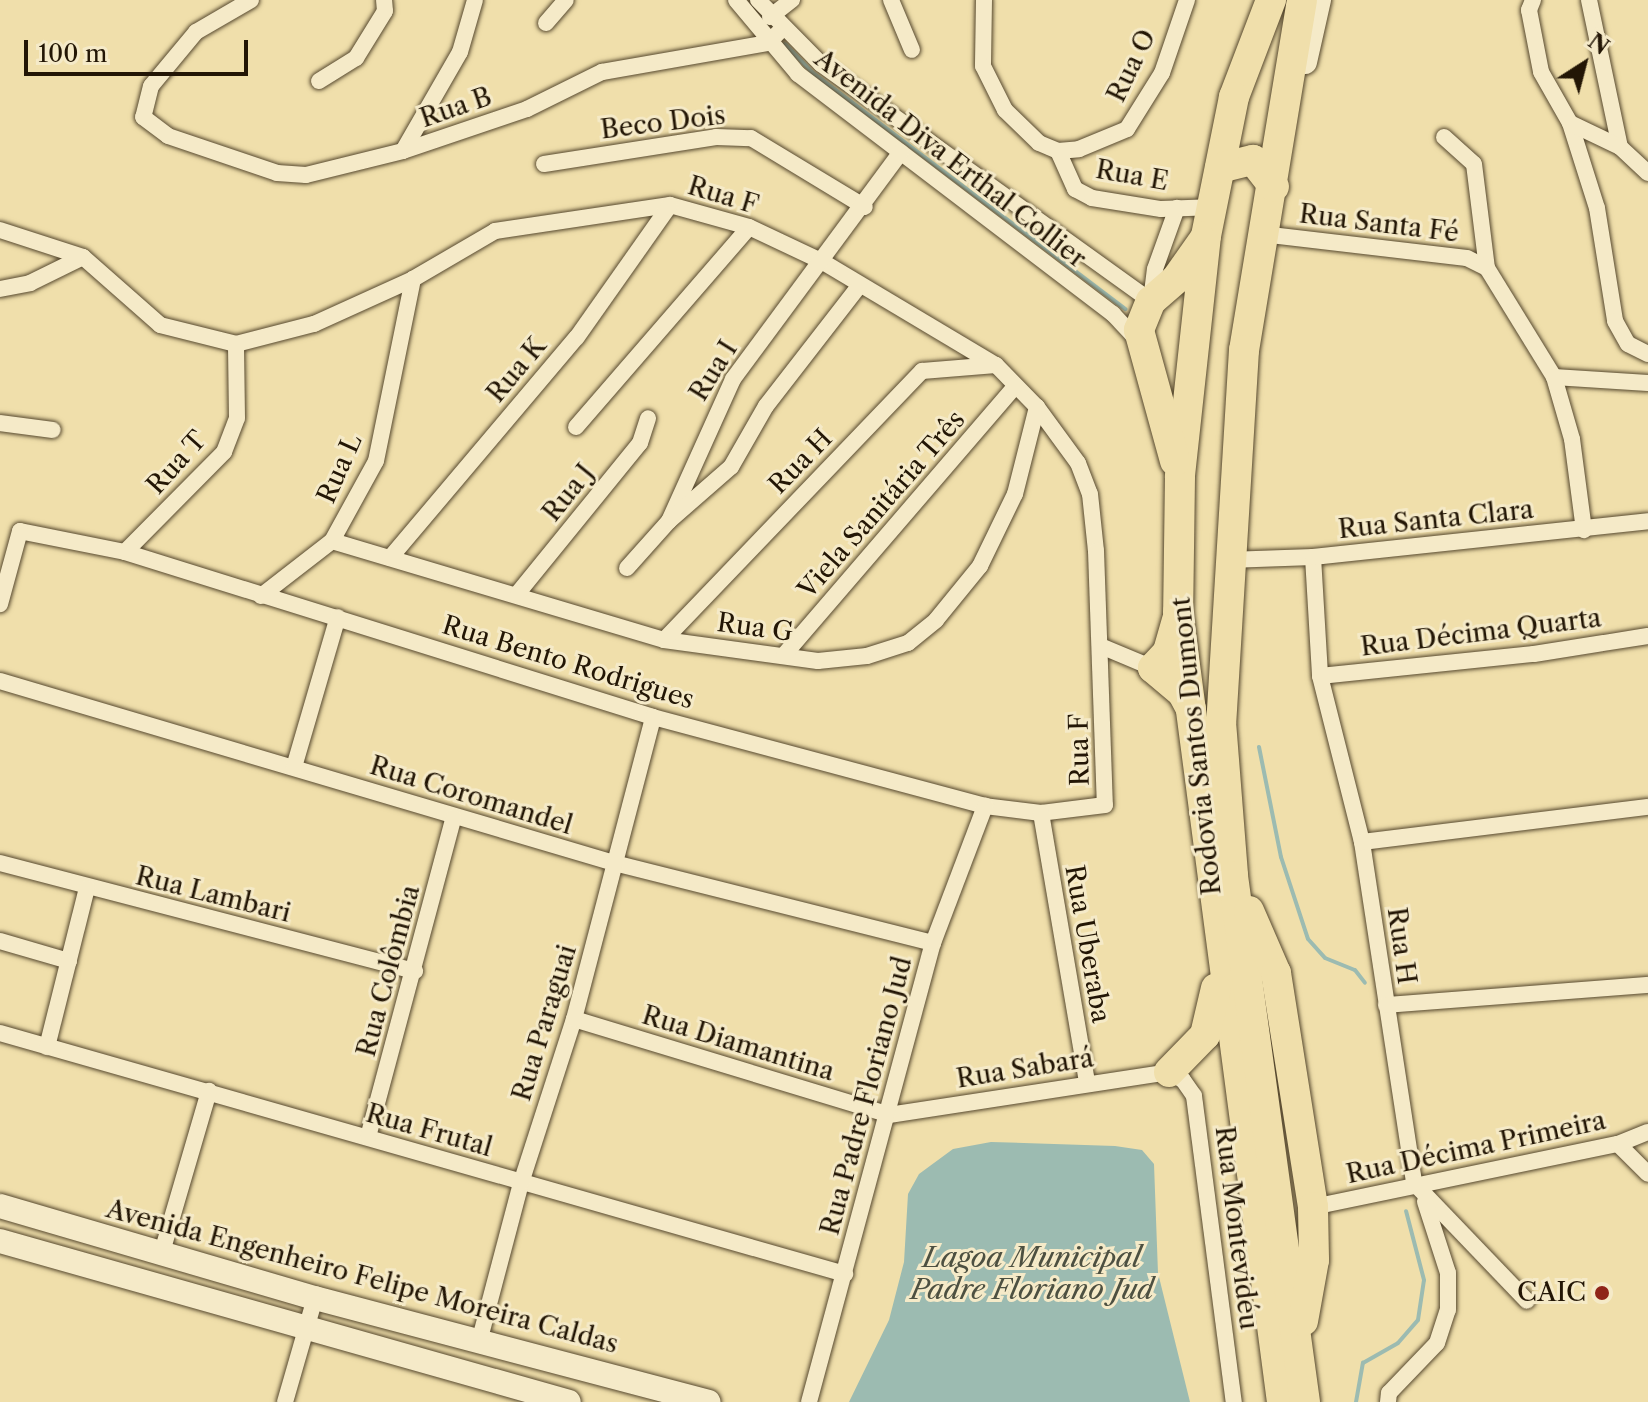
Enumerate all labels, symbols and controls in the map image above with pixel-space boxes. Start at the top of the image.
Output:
scale bar [28,24,252,74]
street label: Rua O [1101,24,1163,108]
north arrow [1544,24,1624,104]
text: N [1583,28,1614,61]
text: 100 m [38,39,107,68]
street label: Avenida Diva Erthal Collier [808,43,1092,275]
street label: Rua B [416,81,496,135]
street label: Beco Dois [599,100,727,146]
street label: Rua E [1093,154,1171,198]
street label: Rua F [684,170,762,222]
street label: Rua Santa Fé [1297,199,1461,249]
street label: Rua K [481,331,553,409]
street label: Rua I [683,335,745,407]
street label: Viela Sanitária Três [792,404,972,606]
street label: Rua H [763,423,839,501]
street label: Rua T [140,425,214,501]
street label: Rua L [311,429,369,509]
street label: Rua J [536,458,602,528]
street label: Rua Santa Clara [1336,494,1536,546]
street label: Rodovia Santos Dumont [1166,595,1228,897]
street label: Rua Décima Quarta [1359,603,1603,663]
street label: Rua G [715,607,795,649]
street label: Rua Bento Rodrigues [438,610,698,716]
street label: Rua F [1064,713,1096,787]
street label: Rua Coromandel [366,750,576,842]
street label: Rua Lambari [132,861,294,929]
street label: Rua Uberaba [1058,863,1116,1025]
street label: Rua Colômbia [351,882,427,1060]
street label: Rua H [1380,905,1422,987]
street label: Rua Paraguai [506,941,584,1105]
street label: Rua Padre Floriano Jud [815,953,919,1239]
street label: Rua Diamantina [638,1000,838,1088]
street label: Rua Sabará [954,1043,1096,1095]
street label: Rua Frutal [362,1098,496,1164]
street label: Rua Décima Primeira [1343,1105,1609,1191]
street label: Rua Montevidéu [1208,1124,1264,1332]
street label: Avenida Engenheiro Felipe Moreira Caldas [102,1193,622,1361]
water label: Lagoa Municipal Padre Floriano Jud [910,1240,1154,1306]
place label: CAIC [1517,1277,1586,1309]
marker: CAIC [1593,1284,1611,1302]

